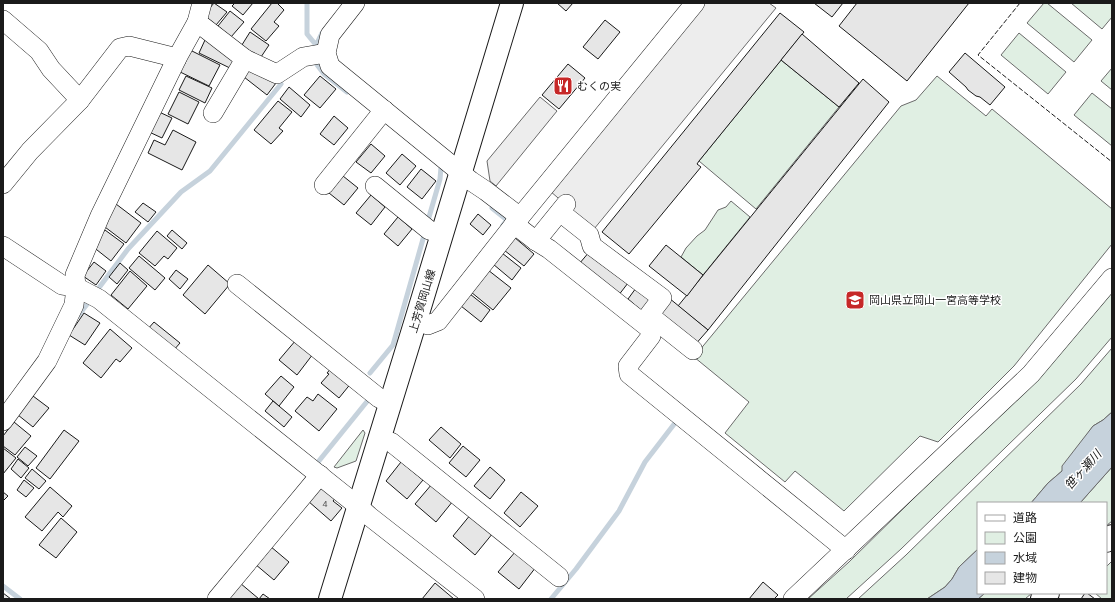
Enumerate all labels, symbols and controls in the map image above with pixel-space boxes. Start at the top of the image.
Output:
restaurant icon: むくの実 [552,75,574,97]
place label: むくの実 [577,80,621,92]
street label: 上芳賀岡山線 [407,268,437,334]
school or university icon: 岡山県立岡山一宮高等学校 [844,289,866,311]
place label: 岡山県立岡山一宮高等学校 [869,294,1001,306]
water label: 笹ヶ瀬川 [1062,446,1106,493]
house number: 4 [322,499,328,509]
legend [977,502,1107,594]
text: 道路 [1013,511,1037,525]
text: 公園 [1013,531,1037,545]
text: 水域 [1013,551,1037,565]
text: 建物 [1013,571,1037,585]

